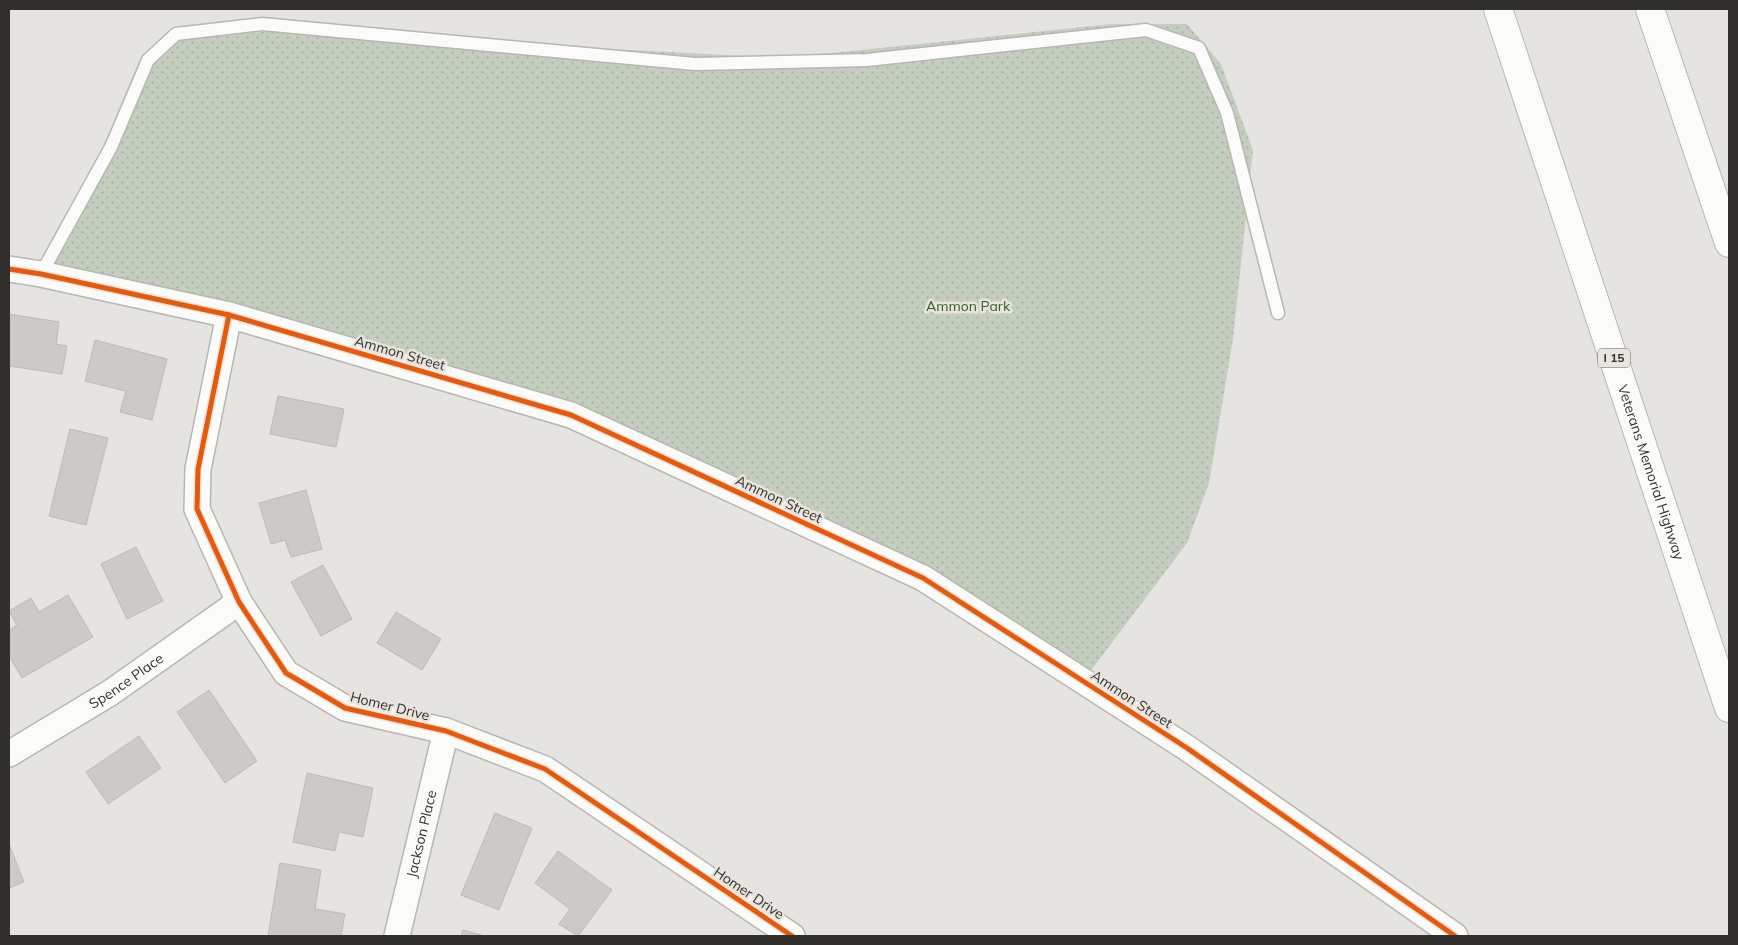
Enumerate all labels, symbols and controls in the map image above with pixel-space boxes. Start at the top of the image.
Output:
park label: Ammon Park [926,297,1011,315]
street label: Ammon Street [353,331,447,375]
road number: I 15 [1598,348,1630,368]
street label: Veterans Memorial Highway [1614,382,1689,563]
street label: Ammon Street [733,471,825,527]
street label: Spence Place [86,649,167,713]
street label: Ammon Street [1088,666,1176,732]
street label: Homer Drive [348,687,432,725]
street label: Jackson Place [402,788,441,879]
street label: Homer Drive [710,863,788,923]

